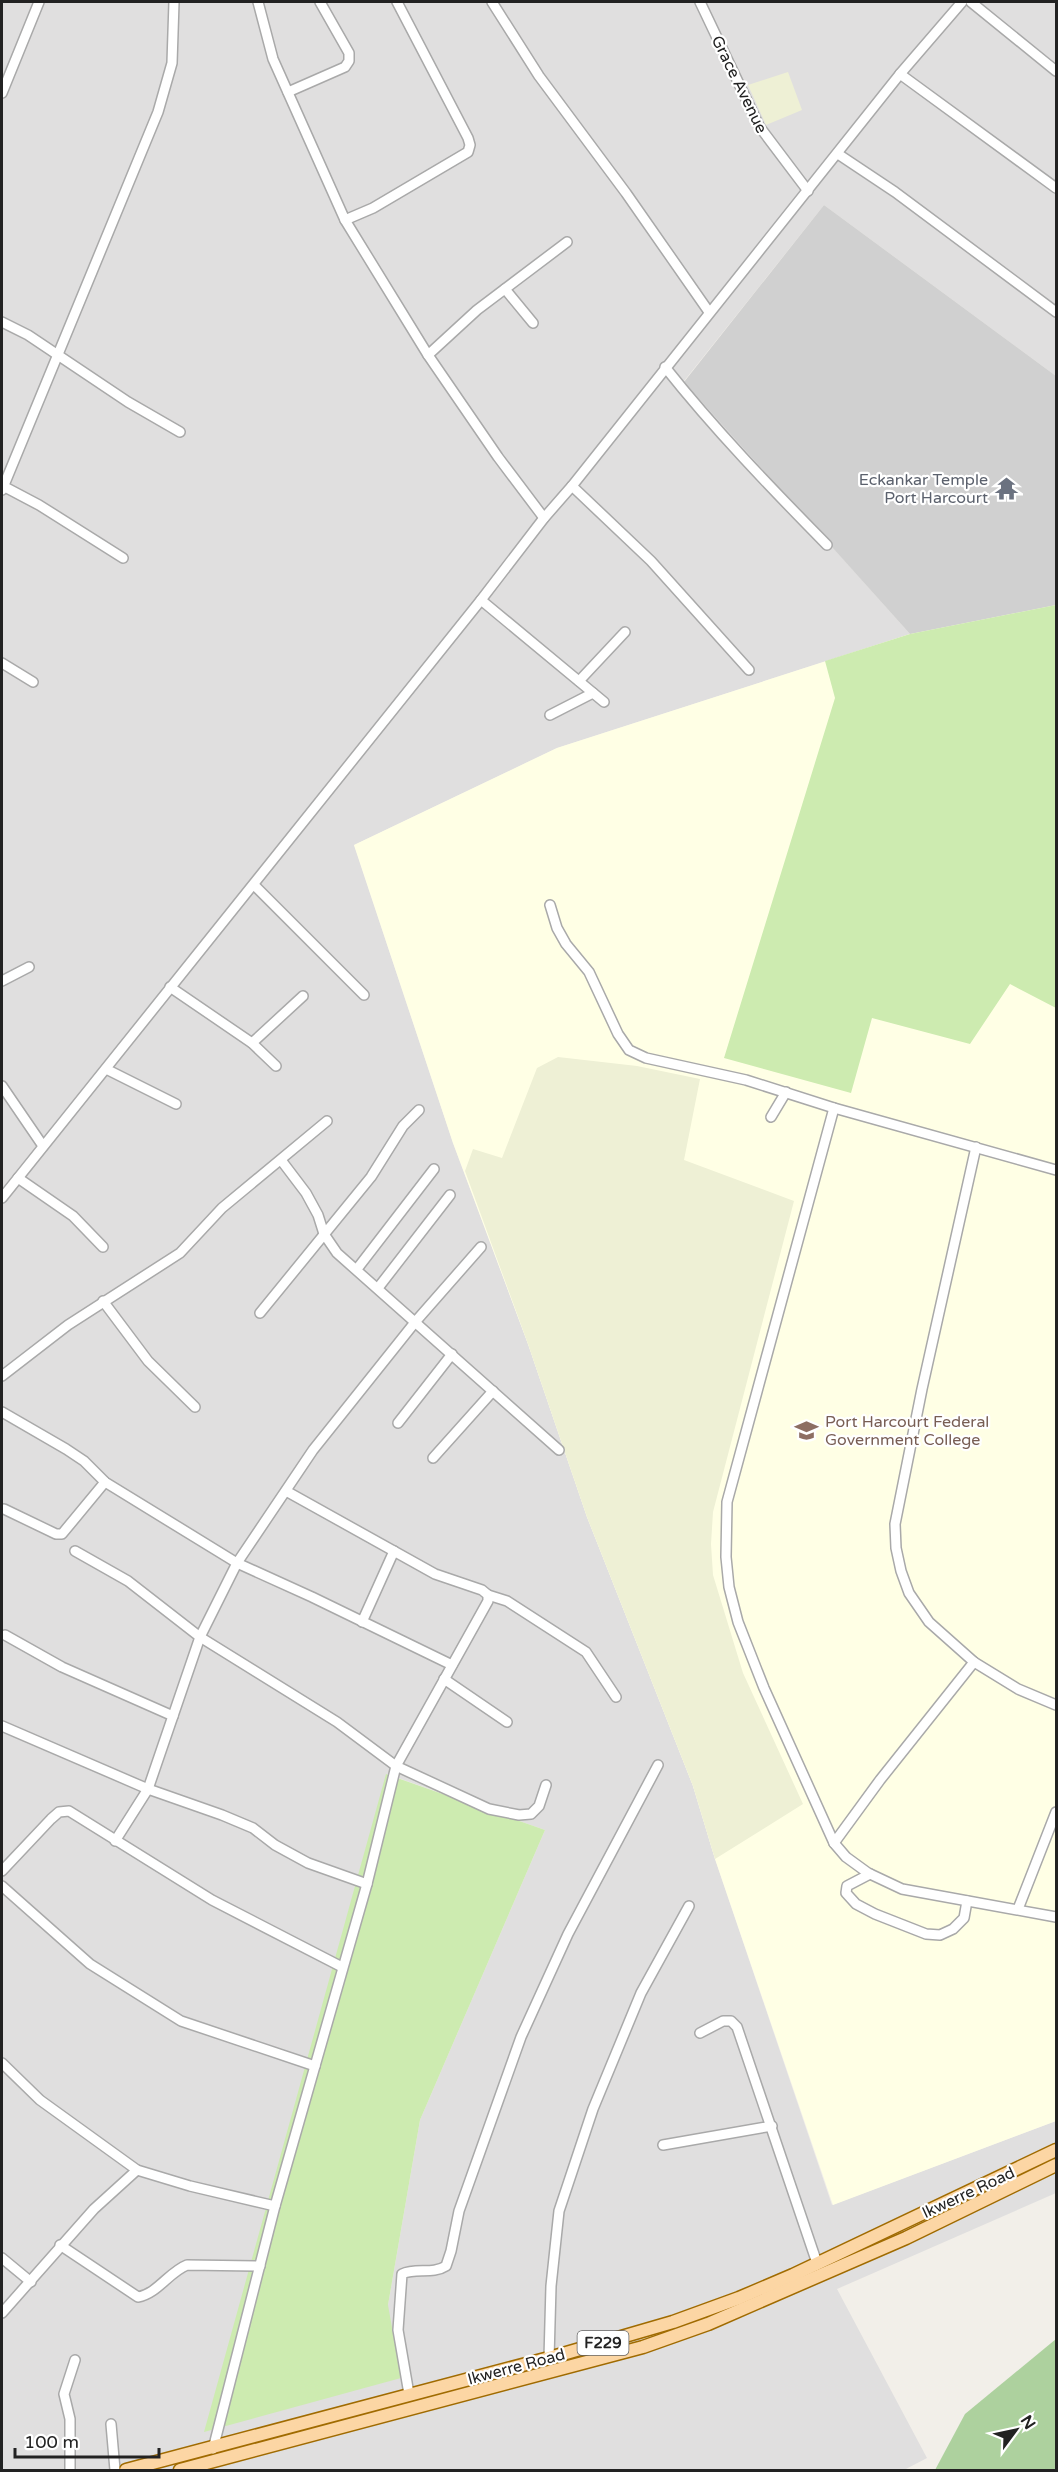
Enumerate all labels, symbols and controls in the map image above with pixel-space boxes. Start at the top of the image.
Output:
street label: Grace Avenue [707,32,771,137]
place label: Eckankar Temple Port Harcourt [859,470,988,508]
temple icon: Eckankar Temple Port Harcourt [993,475,1019,501]
place label: Port Harcourt Federal Government College [825,1412,989,1450]
school or university icon: Port Harcourt Federal Government College [794,1417,820,1443]
street label: Ikwerre Road [919,2163,1018,2223]
road number: F229 [578,2331,628,2355]
street label: Ikwerre Road [465,2344,567,2390]
north arrow [986,2400,1046,2460]
text: N [1016,2412,1040,2433]
scale bar [15,2421,159,2459]
text: 100 m [24,2431,79,2453]

